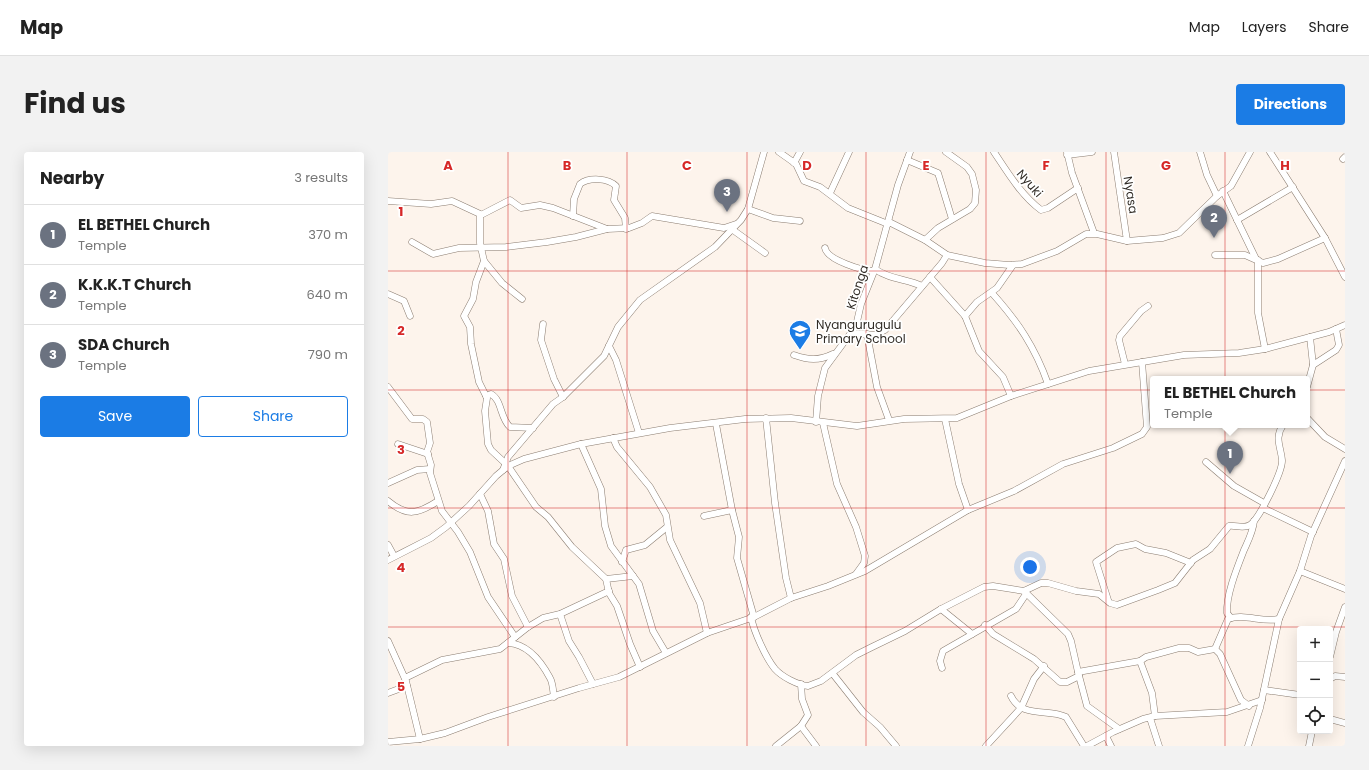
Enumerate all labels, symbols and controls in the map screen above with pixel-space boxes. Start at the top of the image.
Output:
text: Map [20,14,63,41]
text: Map [1189,17,1220,37]
text: Layers [1242,17,1286,37]
text: Share [1308,17,1349,37]
text: Find us [24,84,126,123]
button: Directions [1236,84,1345,125]
text: A [443,156,453,175]
text: B [563,156,572,175]
text: C [682,156,692,175]
text: D [802,156,812,175]
text: E [922,156,930,175]
text: F [1042,156,1050,175]
text: G [1161,156,1171,175]
text: H [1280,156,1290,175]
street label: Nyuki [1013,165,1047,201]
text: Nearby [40,166,104,190]
text: 3 results [294,168,348,187]
street label: Nyasa [1120,175,1142,215]
pin: 3 [714,179,740,212]
text: 1 [399,202,403,221]
pin: 2 [1201,205,1227,238]
text: EL BETHEL Church [78,214,210,235]
text: 1 [51,225,55,244]
text: 370 m [308,225,348,244]
text: Temple [78,236,127,255]
street label: Kitonga [842,262,872,312]
text: K.K.K.T Church [78,274,191,295]
text: 2 [49,285,57,304]
text: 640 m [307,285,348,304]
text: Temple [78,296,127,315]
place label: Nyangurugulu Primary School [816,316,906,347]
school or university icon: Nyangurugulu Primary School [787,318,813,351]
text: 2 [397,321,405,340]
text: SDA Church [78,334,170,355]
text: 3 [49,345,57,364]
text: 790 m [308,345,348,364]
text: Temple [78,356,127,375]
popup [1150,376,1310,428]
text: EL BETHEL Church [1164,382,1296,403]
button: Save [40,396,190,437]
button: Share [198,396,348,437]
text: Temple [1164,404,1213,423]
text: 3 [397,440,405,459]
pin: 1 [1217,441,1243,474]
your location [1020,557,1040,577]
text: 4 [397,558,406,577]
map controls [1297,626,1333,734]
button: + [1297,626,1333,662]
button: − [1297,662,1333,698]
text: 5 [397,677,405,696]
button: locate [1297,698,1333,734]

